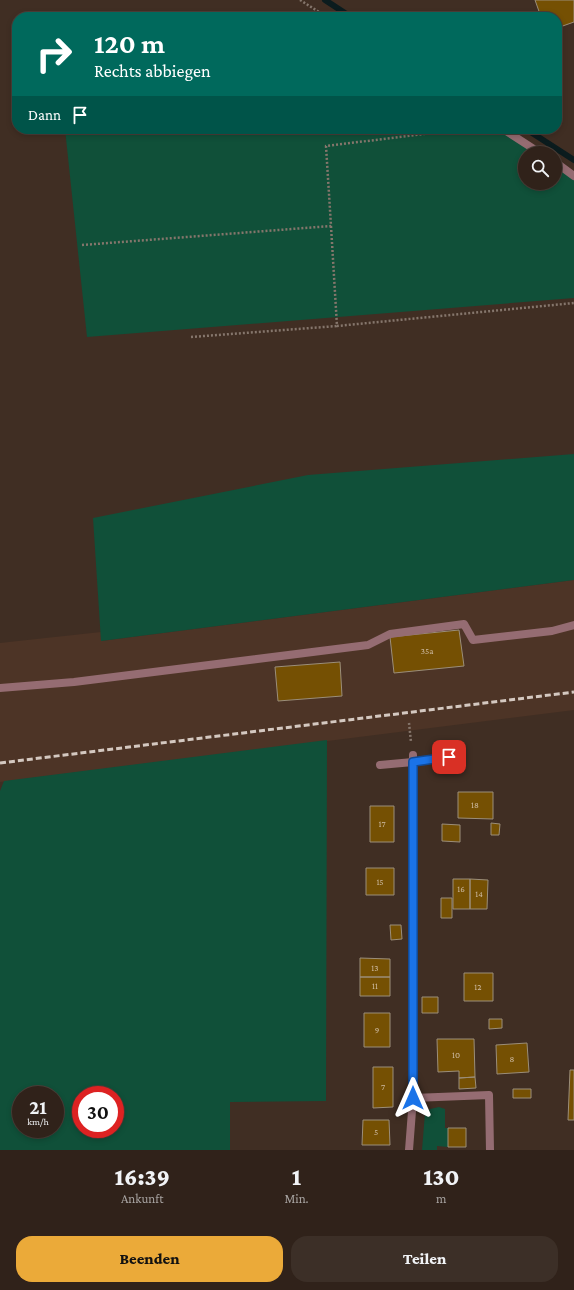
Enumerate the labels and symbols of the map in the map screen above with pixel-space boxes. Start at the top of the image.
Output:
house number: 35a [421,646,433,656]
pin [432,740,466,774]
house number: 18 [471,800,479,810]
house number: 17 [378,819,386,829]
house number: 15 [376,877,384,887]
house number: 16 [457,884,465,894]
house number: 14 [475,889,483,899]
house number: 13 [371,963,379,973]
house number: 11 [372,981,378,991]
house number: 12 [474,982,482,992]
house number: 9 [375,1025,380,1035]
house number: 10 [452,1050,460,1060]
house number: 8 [510,1054,515,1064]
position arrow [392,1077,434,1119]
house number: 7 [381,1082,385,1092]
speed limit sign: 30 [72,1086,124,1138]
house number: 5 [374,1127,378,1137]

